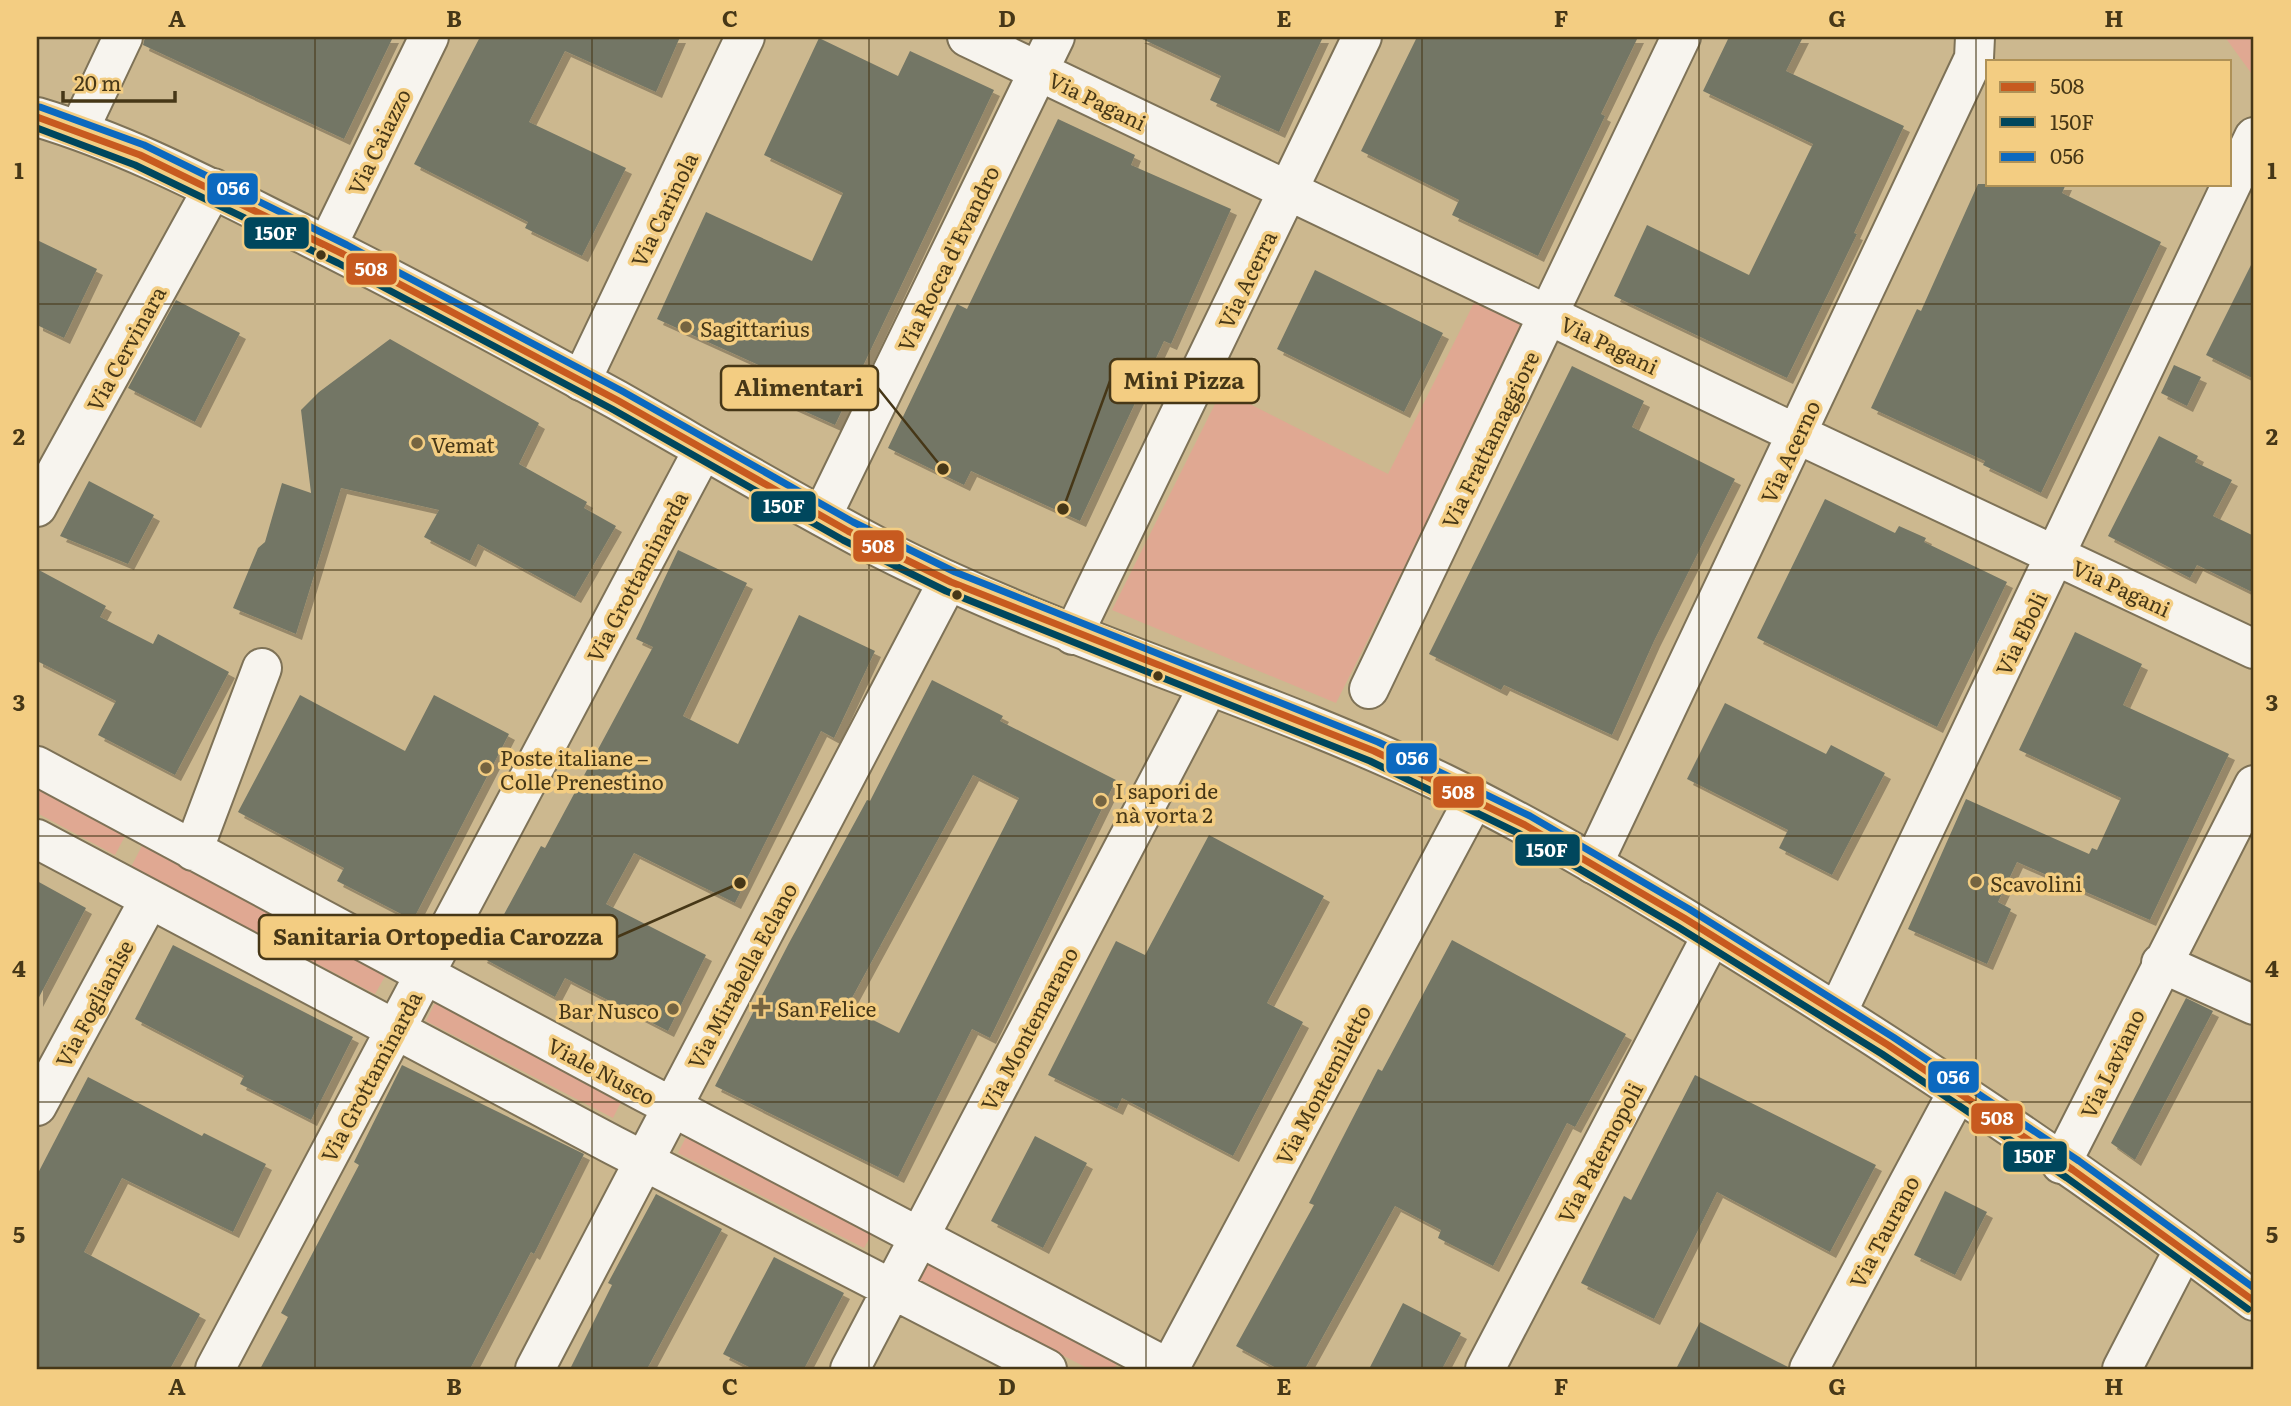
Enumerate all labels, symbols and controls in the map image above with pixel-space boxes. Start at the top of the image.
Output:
text: A [168,0,186,34]
text: B [446,0,462,34]
text: C [722,0,738,34]
text: D [998,0,1016,34]
text: E [1276,0,1292,34]
text: F [1554,0,1569,34]
text: G [1828,0,1846,34]
text: H [2104,0,2124,34]
scale bar [63,60,175,104]
legend [1986,60,2232,186]
street label: Via Pagani [1044,63,1152,137]
text: 20 m [74,66,121,97]
text: 508 [2050,69,2084,100]
street label: Via Caiazzo [339,83,417,199]
text: 150F [2050,105,2094,136]
text: 056 [2050,139,2084,170]
street label: Via Carinola [622,146,704,272]
text: 1 [14,152,24,186]
text: 1 [2267,152,2277,186]
street label: Via Rocca d'Evandro [888,160,1006,356]
line badge: 056 [206,172,259,206]
text: 056 [216,173,250,201]
line badge: 150F [243,216,310,250]
text: 150F [255,218,297,246]
street label: Via Acerra [1209,224,1283,333]
unlabelled marker [314,248,328,262]
line badge: 508 [345,252,398,286]
text: 508 [354,254,388,282]
street label: Via Cervinara [78,279,173,416]
street label: Via Pagani [1556,307,1664,381]
place label: Sagittarius [700,312,809,343]
marker: Sagittarius [678,319,694,335]
street label: Via Frattamaggiore [1433,345,1545,533]
callout: Mini Pizza [1110,359,1259,403]
text: Mini Pizza [1123,362,1245,396]
callout: Alimentari [721,366,878,410]
text: Alimentari [735,369,863,403]
street label: Via Acerno [1752,395,1826,507]
text: 2 [13,418,25,452]
text: 2 [2266,418,2278,452]
place label: Vemat [431,428,495,459]
marker: Vemat [409,435,425,451]
street label: Via Grottaminarda [578,485,694,667]
line badge: 150F [750,490,817,523]
text: 150F [763,491,805,519]
line badge: 508 [852,529,905,563]
text: 508 [861,531,895,559]
street label: Via Pagani [2068,551,2176,623]
street label: Via Eboli [1986,586,2054,680]
unlabelled marker [950,588,964,602]
unlabelled marker [1151,669,1165,683]
text: 3 [13,684,25,718]
text: 3 [2266,684,2278,718]
place label: Poste italiane – Colle Prenestino [500,741,664,796]
line badge: 056 [1385,742,1438,775]
text: 056 [1395,743,1429,771]
marker: Poste italiane – Colle Prenestino [478,760,494,776]
place label: I sapori de nà vorta 2 [1115,774,1218,829]
line badge: 508 [1432,775,1485,809]
text: 508 [1441,777,1475,805]
marker: I sapori de nà vorta 2 [1093,793,1109,809]
line badge: 150F [1514,833,1581,867]
text: 150F [1526,835,1568,863]
place label: Scavolini [1990,867,2082,898]
marker: Scavolini [1968,874,1984,890]
street label: Via Mirabella Eclano [679,876,803,1074]
callout: Sanitaria Ortopedia Carozza [259,915,617,959]
text: Sanitaria Ortopedia Carozza [273,918,604,952]
street label: Via Foglianise [46,934,140,1072]
street label: Via Montemarano [972,941,1084,1115]
text: 4 [12,950,26,984]
text: 4 [2265,950,2279,984]
street label: Via Grottaminarda [312,985,428,1167]
place label: San Felice [777,992,877,1023]
place label: Bar Nusco [558,994,659,1025]
marker: San Felice [751,997,771,1017]
street label: Via Montemiletto [1267,999,1377,1169]
marker: Bar Nusco [665,1001,681,1017]
street label: Via Laviano [2071,1003,2151,1123]
street label: Viale Nusco [543,1029,661,1111]
line badge: 056 [1927,1060,1980,1094]
text: 056 [1936,1062,1970,1090]
street label: Via Paternopoli [1549,1076,1649,1228]
line badge: 508 [1970,1102,2024,1135]
text: 508 [1980,1103,2014,1131]
line badge: 150F [2002,1140,2068,1173]
text: 150F [2014,1141,2056,1169]
street label: Via Taurano [1840,1169,1926,1293]
text: 5 [13,1216,25,1250]
text: 5 [2266,1216,2278,1250]
text: A [168,1368,186,1402]
text: B [446,1368,462,1402]
text: C [722,1368,738,1402]
text: D [998,1368,1016,1402]
text: E [1276,1368,1292,1402]
text: F [1554,1368,1569,1402]
text: G [1828,1368,1846,1402]
text: H [2104,1368,2124,1402]

